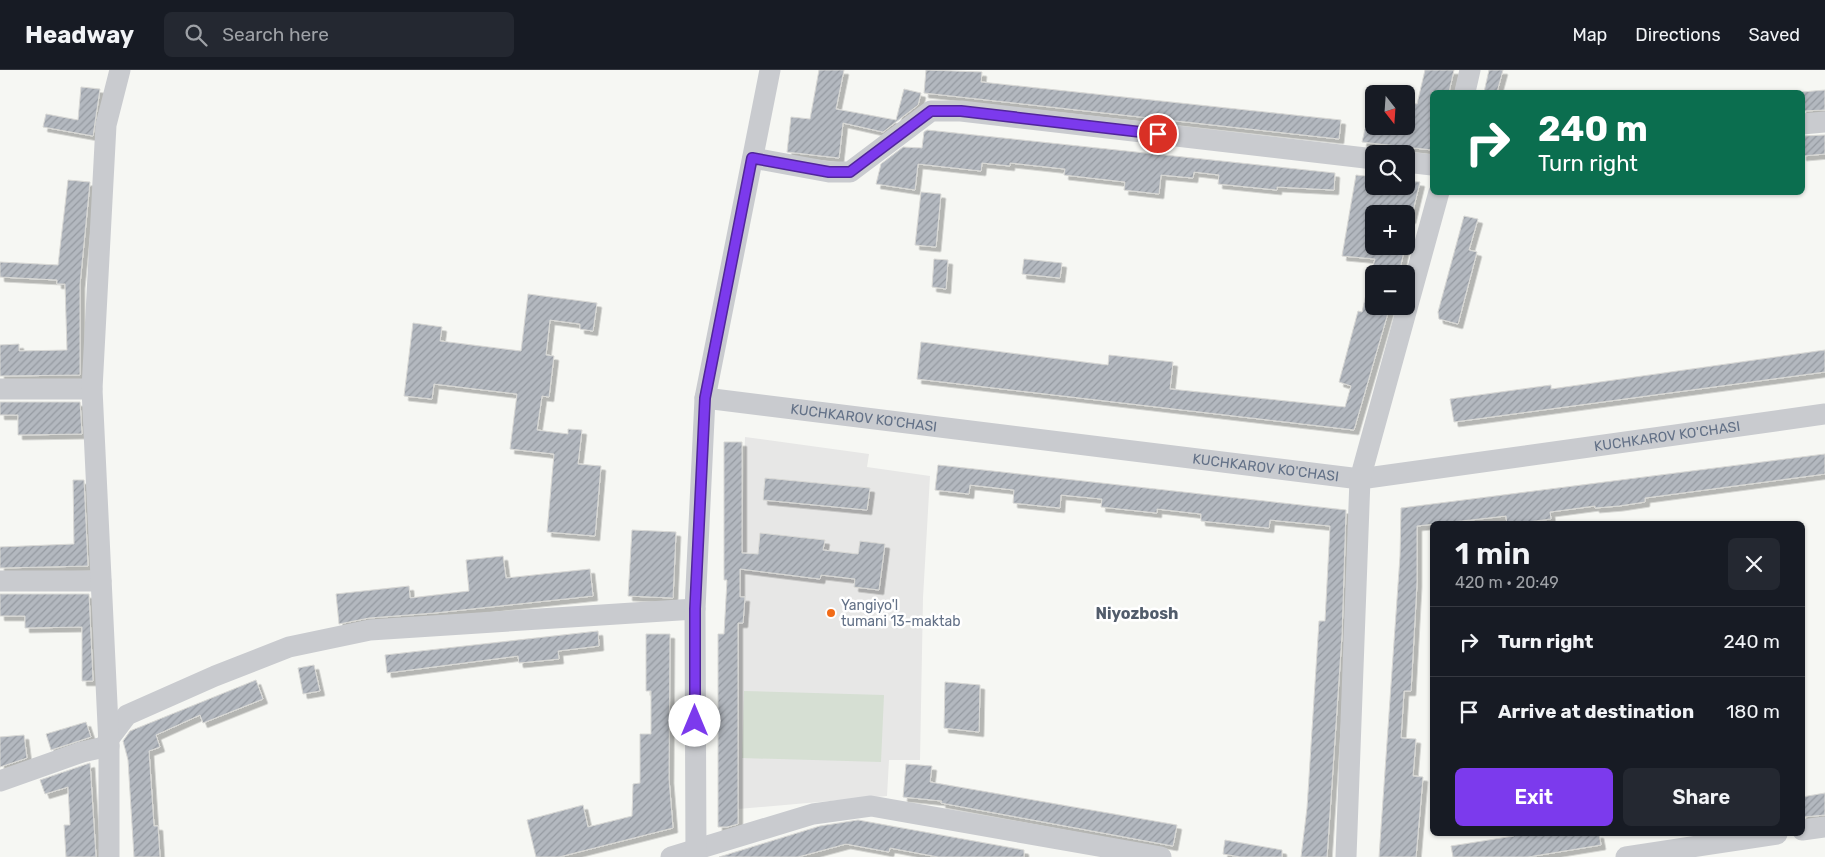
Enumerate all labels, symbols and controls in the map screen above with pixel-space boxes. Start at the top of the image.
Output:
search box [164,12,514,57]
text: Headway [25,21,134,49]
icon: search [182,21,210,49]
text: Search here [222,23,329,46]
text: Map [1572,24,1607,46]
text: Directions [1635,24,1721,46]
text: Saved [1749,24,1800,46]
north arrow [1365,85,1415,135]
map controls [1365,85,1415,315]
text: 240 m [1538,108,1648,150]
icon: right [1455,110,1520,175]
pin [1137,113,1179,155]
icon: arrive [1144,120,1172,148]
button: search [1365,145,1415,195]
text: Turn right [1538,150,1638,177]
button: + [1365,205,1415,255]
button: − [1365,265,1415,315]
street label: KUCHKAROV KO'CHASI [790,400,938,435]
street label: KUCHKAROV KO'CHASI [1593,417,1741,455]
street label: KUCHKAROV KO'CHASI [1191,450,1340,485]
text: 1 min [1455,536,1530,572]
button: close [1728,538,1780,590]
text: 420 m · 20:49 [1455,573,1559,592]
place label: Yangiyo'l tumani 13-maktab [841,597,961,630]
district label: Niyozbosh [1096,604,1178,623]
marker: Yangiyo'l tumani 13-maktab [825,607,837,619]
icon: right [1455,628,1483,656]
text: Turn right [1498,630,1593,653]
text: 240 m [1724,630,1780,653]
position arrow [668,694,720,746]
icon: arrive [1455,698,1483,726]
text: Arrive at destination [1498,700,1694,723]
text: 180 m [1726,700,1780,723]
button: Exit [1455,768,1613,826]
button: Share [1623,768,1780,826]

